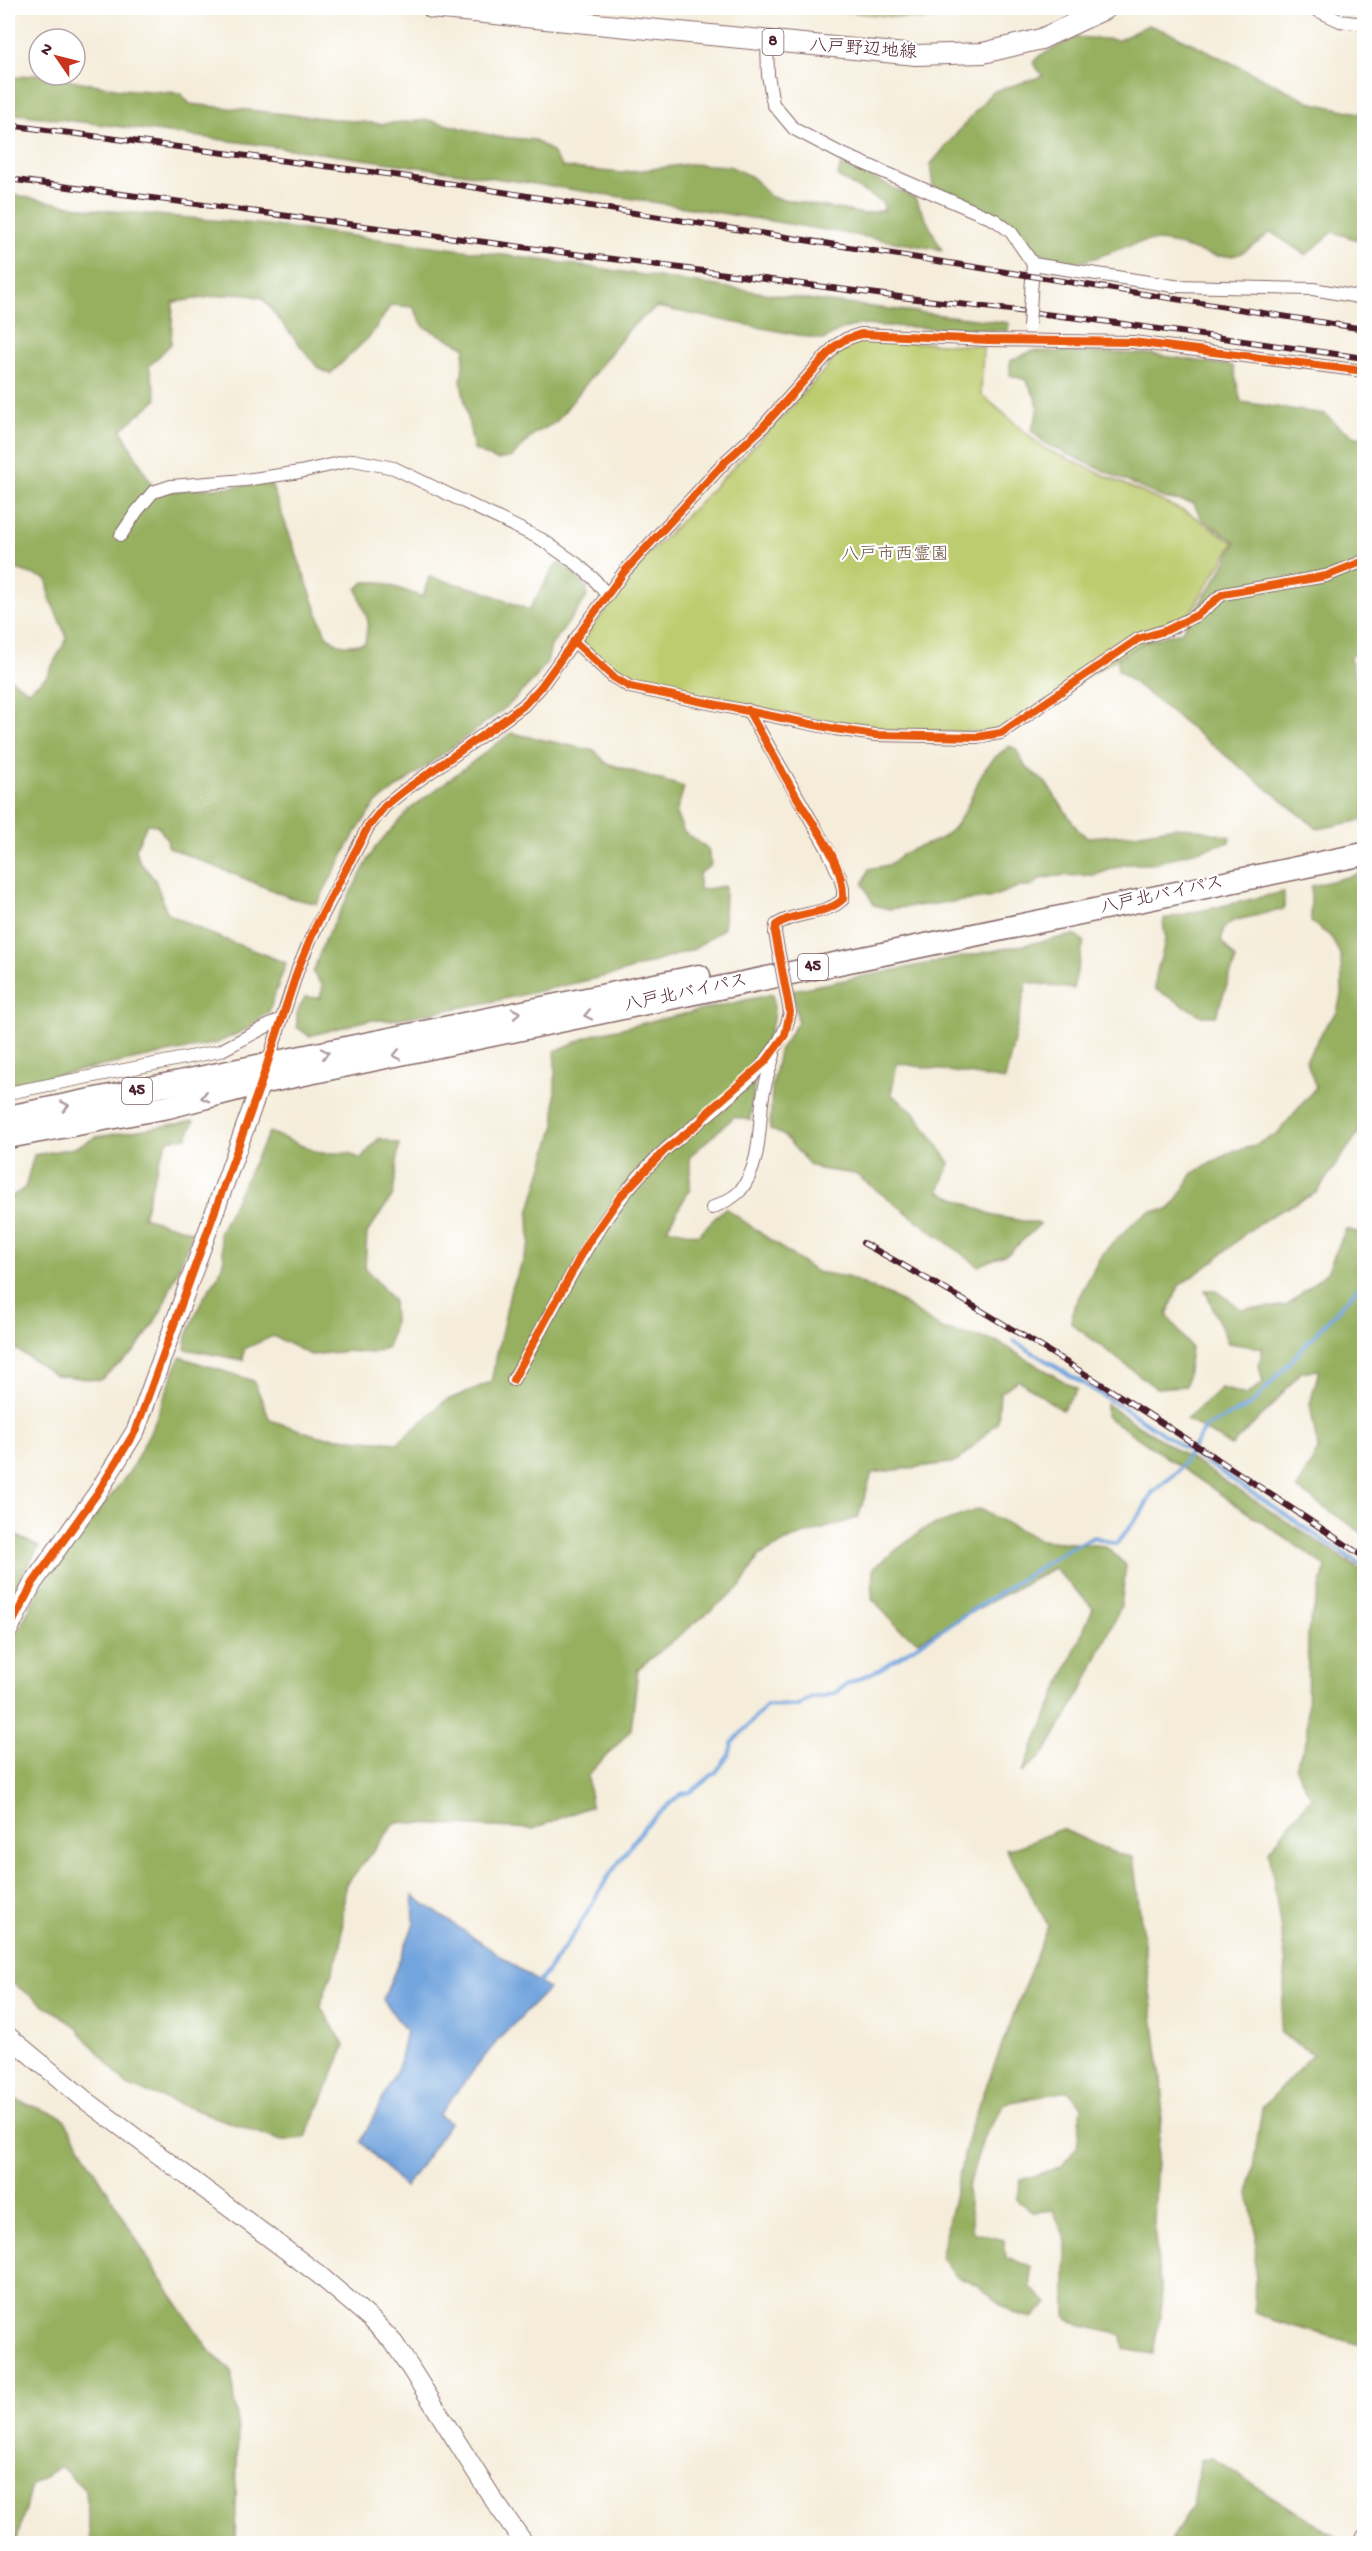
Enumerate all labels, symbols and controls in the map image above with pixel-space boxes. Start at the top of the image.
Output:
north arrow [27,27,87,87]
road number: 8 [762,29,784,55]
street label: 八戸野辺地線 [808,35,918,64]
text: N [37,40,59,60]
park label: 八戸市西霊園 [841,544,949,566]
street label: 八戸北バイパス [1098,873,1226,919]
road number: 45 [798,954,828,980]
street label: 八戸北バイパス [622,971,750,1017]
one-way arrow [510,1008,520,1021]
one-way arrow [583,1008,593,1021]
one-way arrow [319,1047,329,1060]
one-way arrow [392,1048,402,1061]
road number: 45 [122,1078,152,1104]
one-way arrow [200,1090,210,1103]
one-way arrow [60,1100,70,1113]

